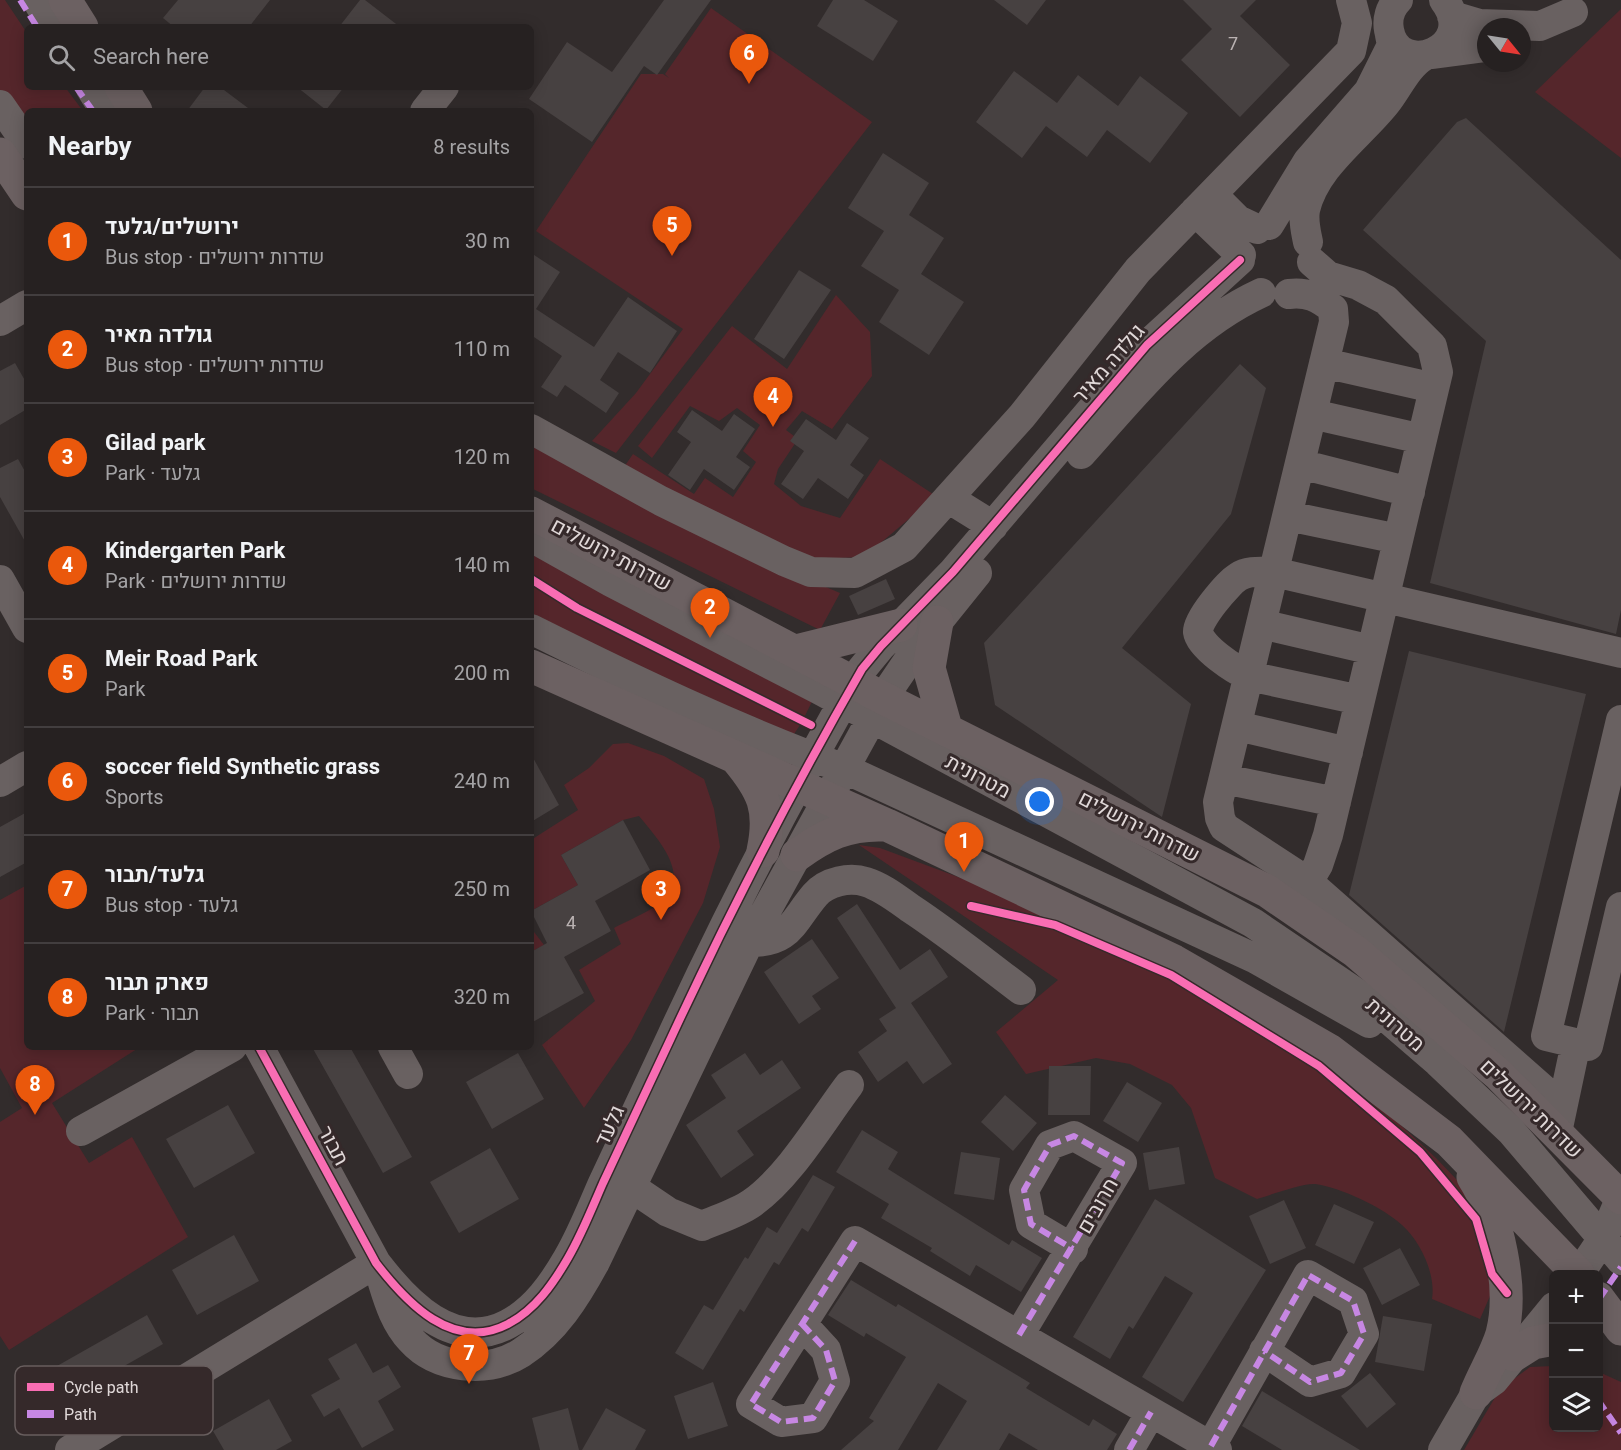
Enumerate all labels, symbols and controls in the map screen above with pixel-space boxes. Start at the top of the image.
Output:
north arrow [1477,18,1531,72]
search box [24,24,534,90]
house number: 7 [1228,31,1238,58]
pin: 6 [730,34,768,84]
icon: search [45,41,78,74]
text: Search here [93,41,209,73]
text: Nearby [48,128,132,166]
text: 8 results [433,133,510,162]
pin: 5 [652,206,692,256]
text: ירושלים/גלעד [105,211,239,243]
text: 1 [62,227,73,256]
text: 30 m [465,227,510,256]
text: Bus stop · שדרות ירושלים [105,243,324,272]
street label: גולדה מאיר [1065,317,1153,411]
text: גולדה מאיר [105,319,213,351]
text: 2 [62,335,73,364]
text: 110 m [454,335,510,364]
text: Bus stop · שדרות ירושלים [105,351,324,380]
pin: 4 [754,378,792,427]
text: Gilad park [105,427,205,459]
text: 3 [62,443,73,472]
text: 120 m [454,443,510,472]
text: Park · גלעד [105,459,201,488]
street label: שדרות ירושלים [545,510,677,600]
text: Kindergarten Park [105,535,285,567]
text: 4 [62,551,73,580]
text: 140 m [454,551,510,580]
text: Park · שדרות ירושלים [105,567,287,596]
pin: 2 [690,588,730,638]
text: Meir Road Park [105,643,257,675]
text: 5 [62,659,73,688]
text: 200 m [454,659,510,688]
text: Park [105,675,145,704]
street label: מטרונית [940,747,1016,807]
text: soccer field Synthetic grass [105,751,380,783]
text: 6 [62,767,73,796]
text: 240 m [454,767,510,796]
text: Sports [105,783,164,812]
street label: שדרות ירושלים [1073,783,1205,871]
your location [1025,787,1054,816]
pin: 1 [944,822,984,872]
text: גלעד/תבור [105,859,205,891]
pin: 3 [642,870,680,920]
text: 7 [62,875,73,904]
text: 250 m [454,875,510,904]
text: Bus stop · גלעד [105,891,238,920]
house number: 4 [566,910,576,937]
text: פארק תבור [105,967,209,999]
text: 8 [62,983,73,1012]
text: 320 m [454,983,510,1012]
street label: מטרונית [1358,990,1432,1060]
text: Park · תבור [105,999,199,1028]
street label: שדרות ירושלים [1473,1052,1589,1166]
pin: 8 [15,1066,54,1115]
street label: גלעד [587,1100,633,1152]
street label: תבור [310,1121,356,1171]
street label: חרובים [1070,1172,1126,1240]
map controls [1549,1270,1603,1432]
button: + [1549,1270,1603,1324]
button: − [1549,1324,1603,1378]
pin: 7 [450,1334,488,1384]
legend [15,1366,213,1435]
text: Cycle path [64,1376,138,1400]
button: layers [1549,1378,1603,1432]
text: Path [64,1403,97,1427]

